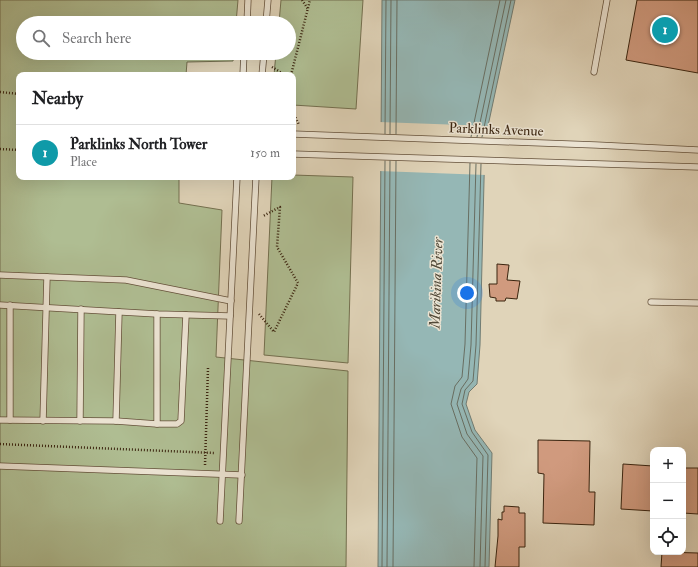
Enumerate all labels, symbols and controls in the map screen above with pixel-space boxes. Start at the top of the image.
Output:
pin: 1 [652,15,678,45]
search box [16,16,296,60]
icon: search [30,27,52,49]
text: Search here [62,29,131,48]
text: Nearby [32,88,83,109]
street label: Parklinks Avenue [448,119,544,140]
text: Parklinks North Tower [70,135,207,154]
text: 1 [43,145,47,161]
text: 150 m [250,145,280,161]
text: Place [70,154,97,170]
water label: Marikina River [425,236,448,330]
your location [457,283,477,303]
map controls [650,447,686,555]
button: + [650,447,686,483]
button: − [650,483,686,519]
button: locate [650,519,686,555]

